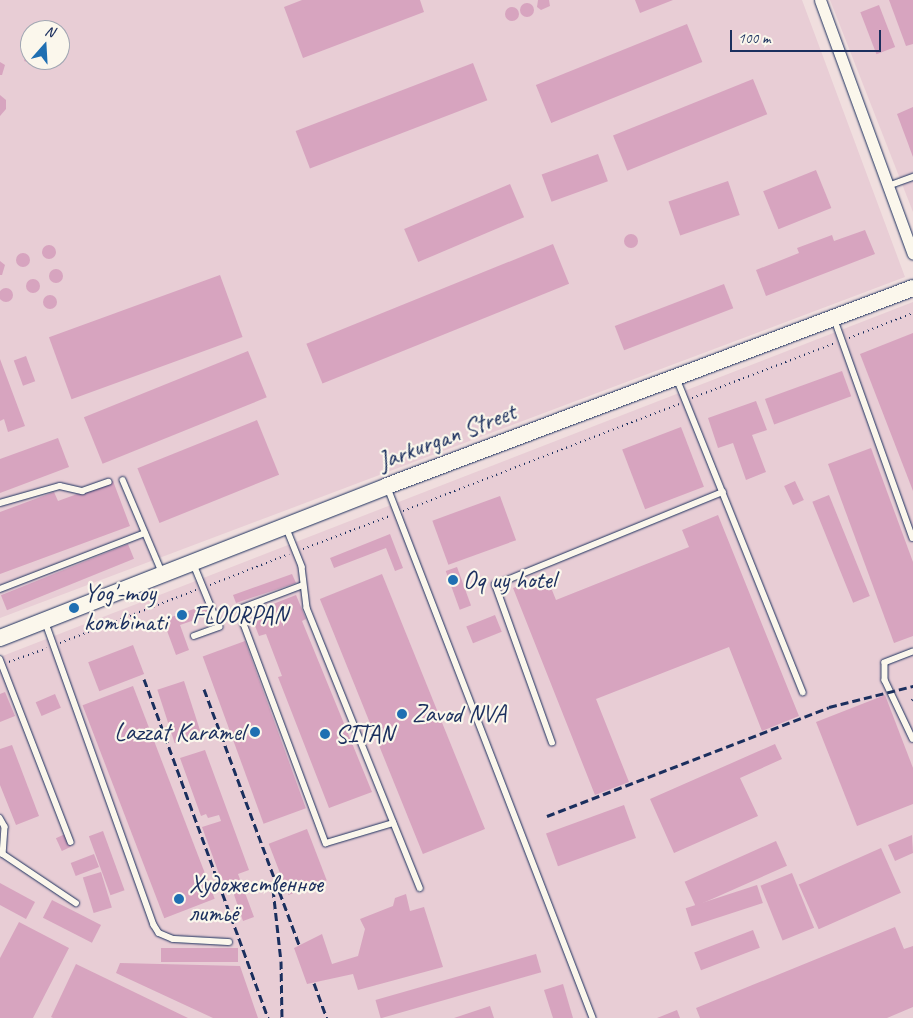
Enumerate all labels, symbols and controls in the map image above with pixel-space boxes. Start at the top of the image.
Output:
north arrow [20,20,70,70]
scale bar [733,20,884,52]
text: N [43,22,57,41]
text: 100 m [738,29,770,48]
street label: Jarkurgan Street [374,397,520,477]
place label: Oq uy hotel [463,565,556,595]
marker: Oq uy hotel [447,574,459,586]
place label: Yog'-moy kombinati [84,579,167,638]
place label: FLOORPAN [192,600,287,630]
marker: Yog'-moy kombinati [68,602,80,614]
marker: FLOORPAN [176,609,188,621]
place label: Zavod NVA [412,699,506,729]
marker: Zavod NVA [396,708,408,720]
place label: Lazzat Karamel [114,717,245,747]
place label: SITAN [335,719,394,749]
marker: Lazzat Karamel [249,726,261,738]
marker: SITAN [319,728,331,740]
place label: Художественное литьё [189,870,323,929]
marker: Художественное литьё [173,893,185,905]

